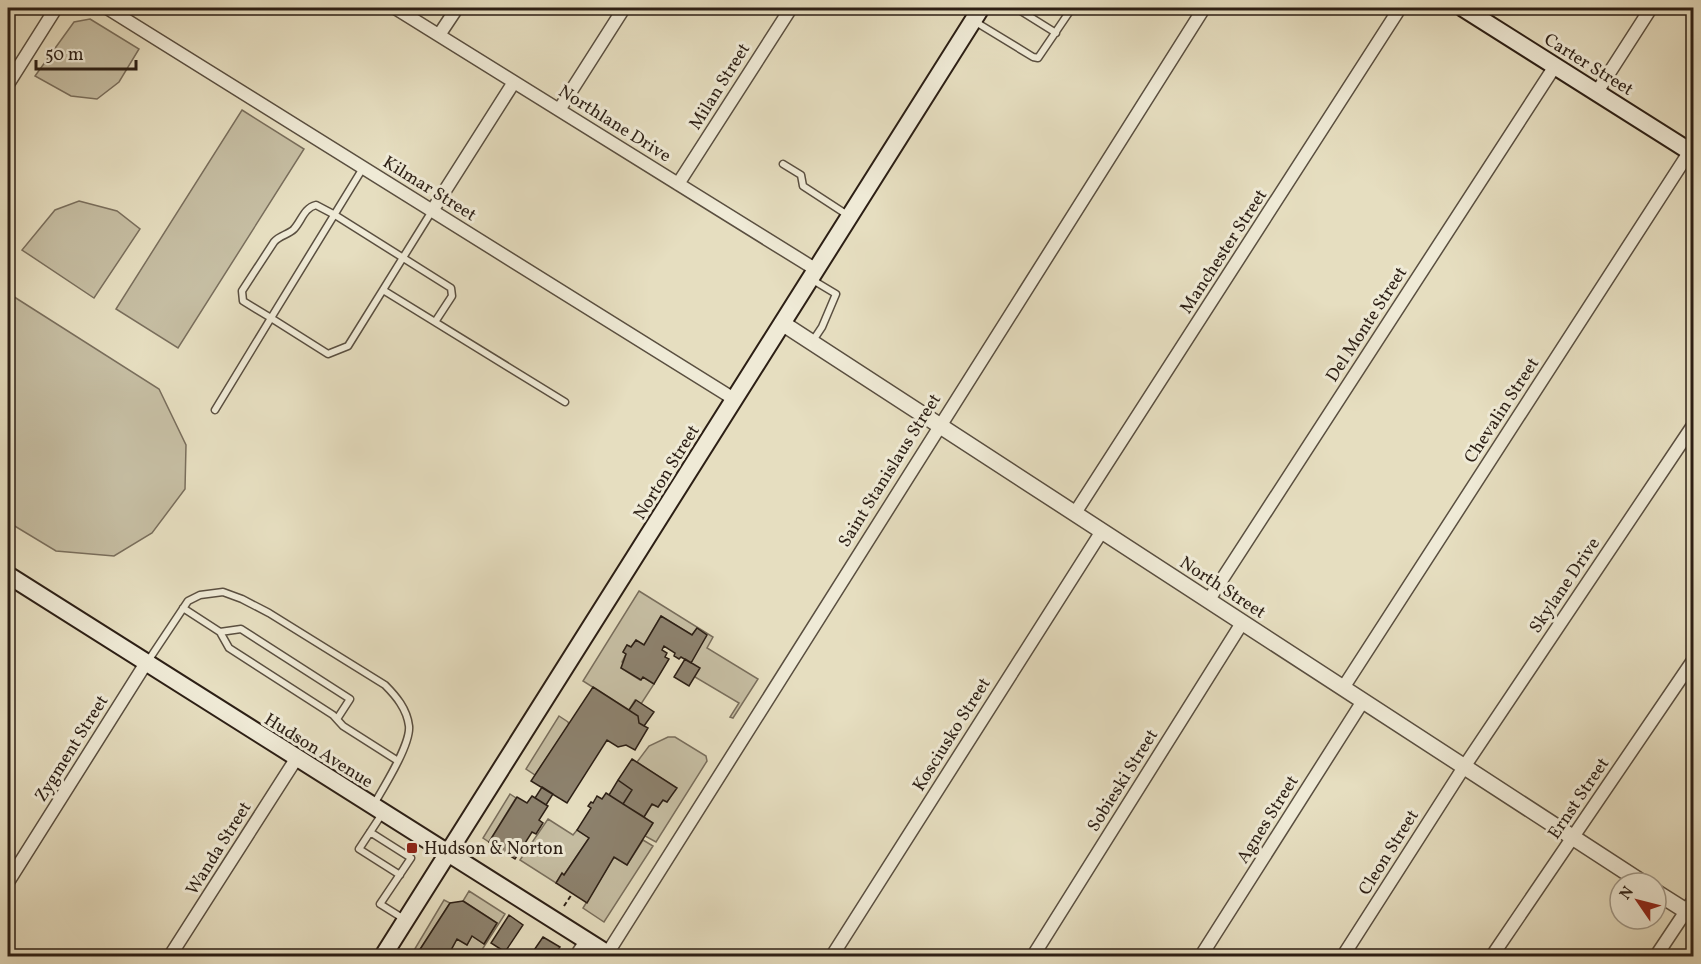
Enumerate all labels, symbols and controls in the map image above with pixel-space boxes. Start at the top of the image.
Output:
street label: Carter Street [1539,28,1638,103]
scale bar [36,33,136,71]
street label: Milan Street [684,39,757,135]
text: 50 m [45,43,84,68]
street label: Northlane Drive [553,80,675,169]
street label: Kilmar Street [378,151,481,228]
street label: Manchester Street [1175,185,1274,319]
street label: Del Monte Street [1321,262,1414,387]
street label: Chevalin Street [1459,353,1546,469]
street label: Saint Stanislaus Street [833,389,948,552]
street label: Norton Street [628,420,706,525]
street label: Skylane Drive [1524,533,1607,639]
street label: North Street [1174,551,1270,626]
street label: Kosciusko Street [907,673,997,797]
street label: Zygment Street [29,691,115,807]
street label: Hudson Avenue [259,708,378,795]
street label: Sobieski Street [1082,725,1165,837]
street label: Ernst Street [1543,753,1616,845]
street label: Agnes Street [1231,771,1305,869]
street label: Wanda Street [180,797,258,901]
street label: Cleon Street [1353,805,1426,900]
place label: Hudson & Norton [424,837,564,862]
marker: Hudson & Norton [405,841,419,855]
north arrow [1608,871,1668,931]
text: N [1615,882,1640,905]

